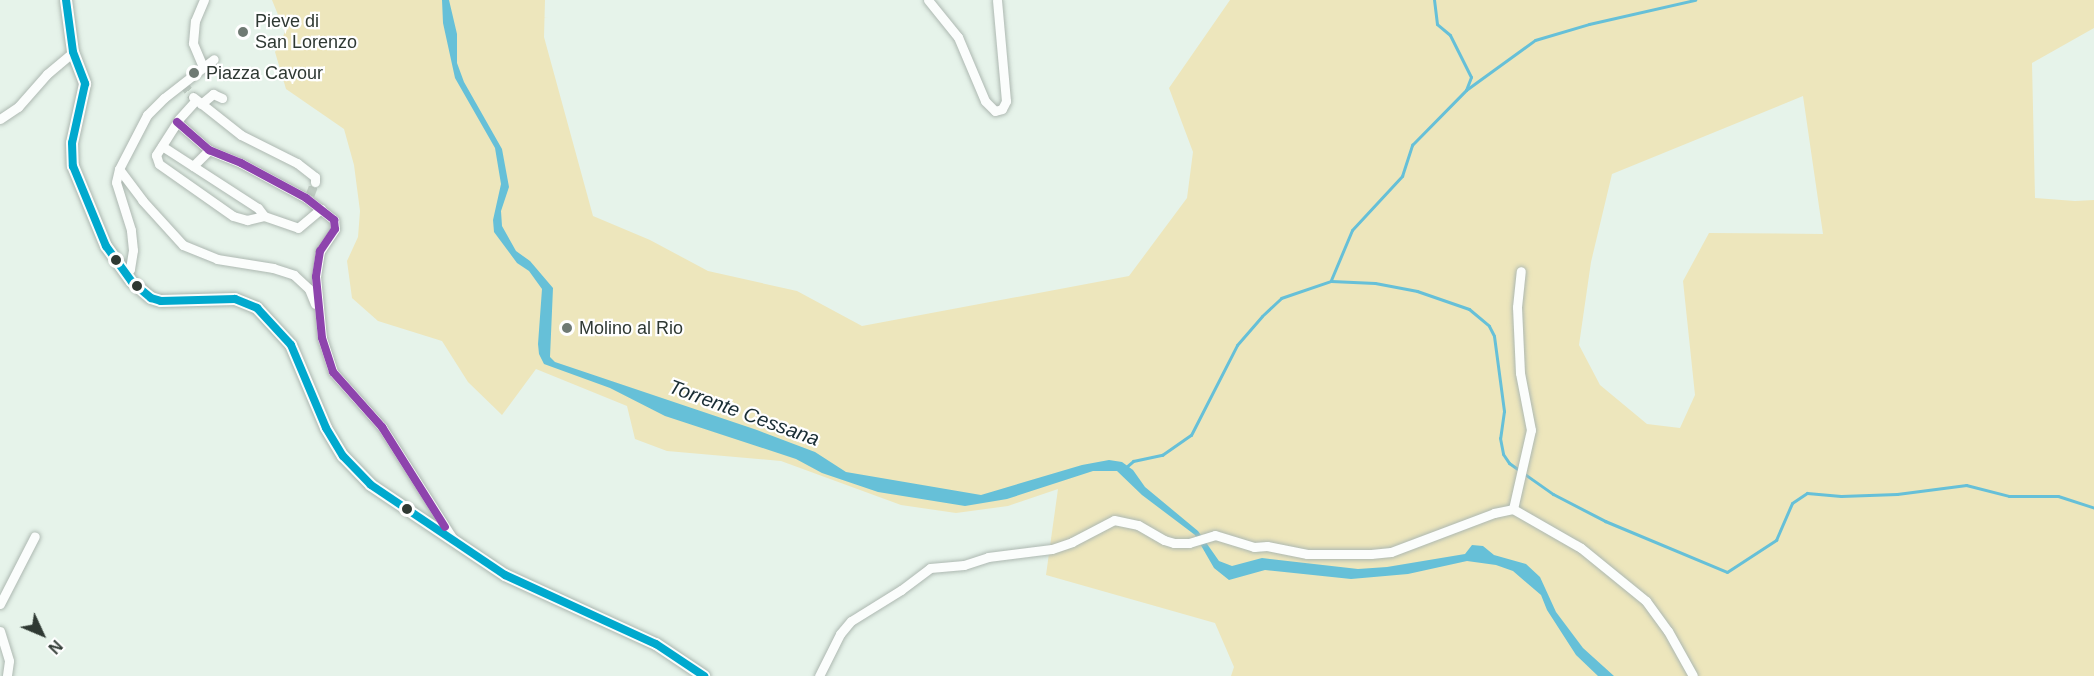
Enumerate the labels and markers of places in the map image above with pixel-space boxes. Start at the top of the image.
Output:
place label: Pieve di San Lorenzo [255,11,357,54]
marker: Pieve di San Lorenzo [236,25,250,39]
place label: Piazza Cavour [206,62,323,84]
marker: Piazza Cavour [187,66,201,80]
unlabelled marker [110,254,122,266]
unlabelled marker [131,280,143,292]
place label: Molino al Rio [579,317,683,339]
marker: Molino al Rio [560,321,574,335]
unlabelled marker [401,503,413,515]

